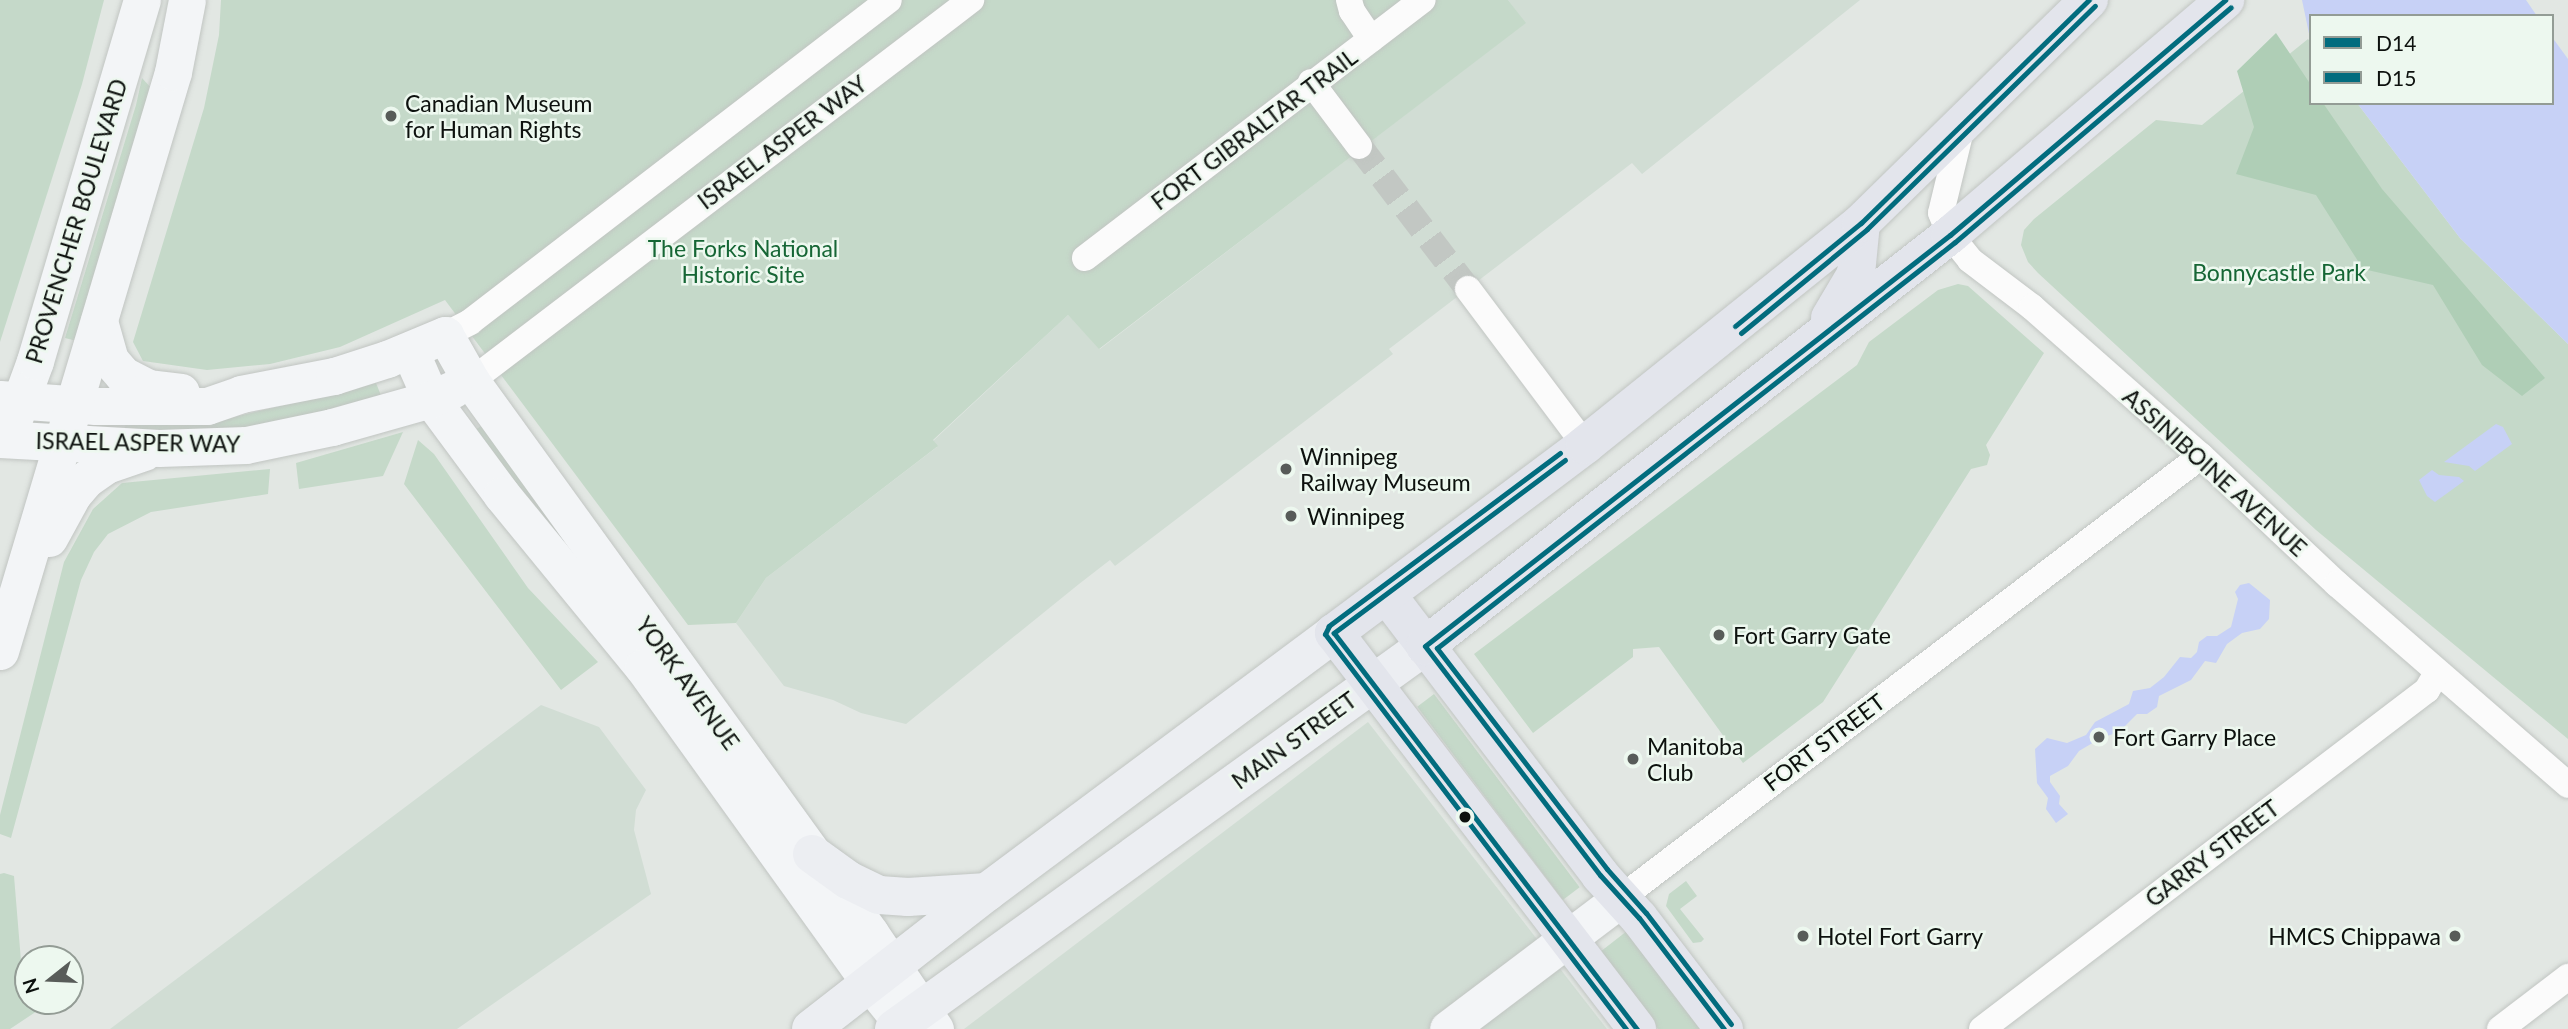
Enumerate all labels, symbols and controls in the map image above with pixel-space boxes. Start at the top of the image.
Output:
legend [2309,14,2554,105]
text: D14 [2376,30,2416,55]
street label: FORT GIBRALTAR TRAIL [1145,42,1363,216]
text: D15 [2376,65,2416,90]
street label: ISRAEL ASPER WAY [691,69,873,215]
street label: PROVENCHER BOULEVARD [20,75,132,367]
place label: Canadian Museum for Human Rights [405,89,592,143]
marker: Canadian Museum for Human Rights [383,108,399,124]
park label: The Forks National Historic Site [648,234,838,288]
park label: Bonnycastle Park [2192,258,2366,286]
street label: ASSINIBOINE AVENUE [2117,382,2313,562]
street label: ISRAEL ASPER WAY [35,426,241,458]
place label: Winnipeg Railway Museum [1300,442,1471,496]
marker: Winnipeg Railway Museum [1278,461,1294,477]
place label: Winnipeg [1307,502,1404,530]
marker: Winnipeg [1281,506,1301,526]
street label: YORK AVENUE [630,611,746,755]
place label: Fort Garry Gate [1733,621,1892,649]
marker: Fort Garry Gate [1711,627,1727,643]
street label: MAIN STREET [1226,686,1362,794]
street label: FORT STREET [1758,687,1890,797]
place label: Fort Garry Place [2113,723,2277,751]
marker: Fort Garry Place [2091,729,2107,745]
place label: Manitoba Club [1647,732,1743,786]
marker: Manitoba Club [1625,751,1641,767]
street label: GARRY STREET [2139,793,2285,913]
unlabelled marker [1458,810,1472,824]
place label: Hotel Fort Garry [1817,922,1983,950]
place label: HMCS Chippawa [2268,922,2441,950]
marker: Hotel Fort Garry [1795,928,1811,944]
marker: HMCS Chippawa [2447,928,2463,944]
north arrow [14,945,84,1015]
text: N [17,976,44,997]

